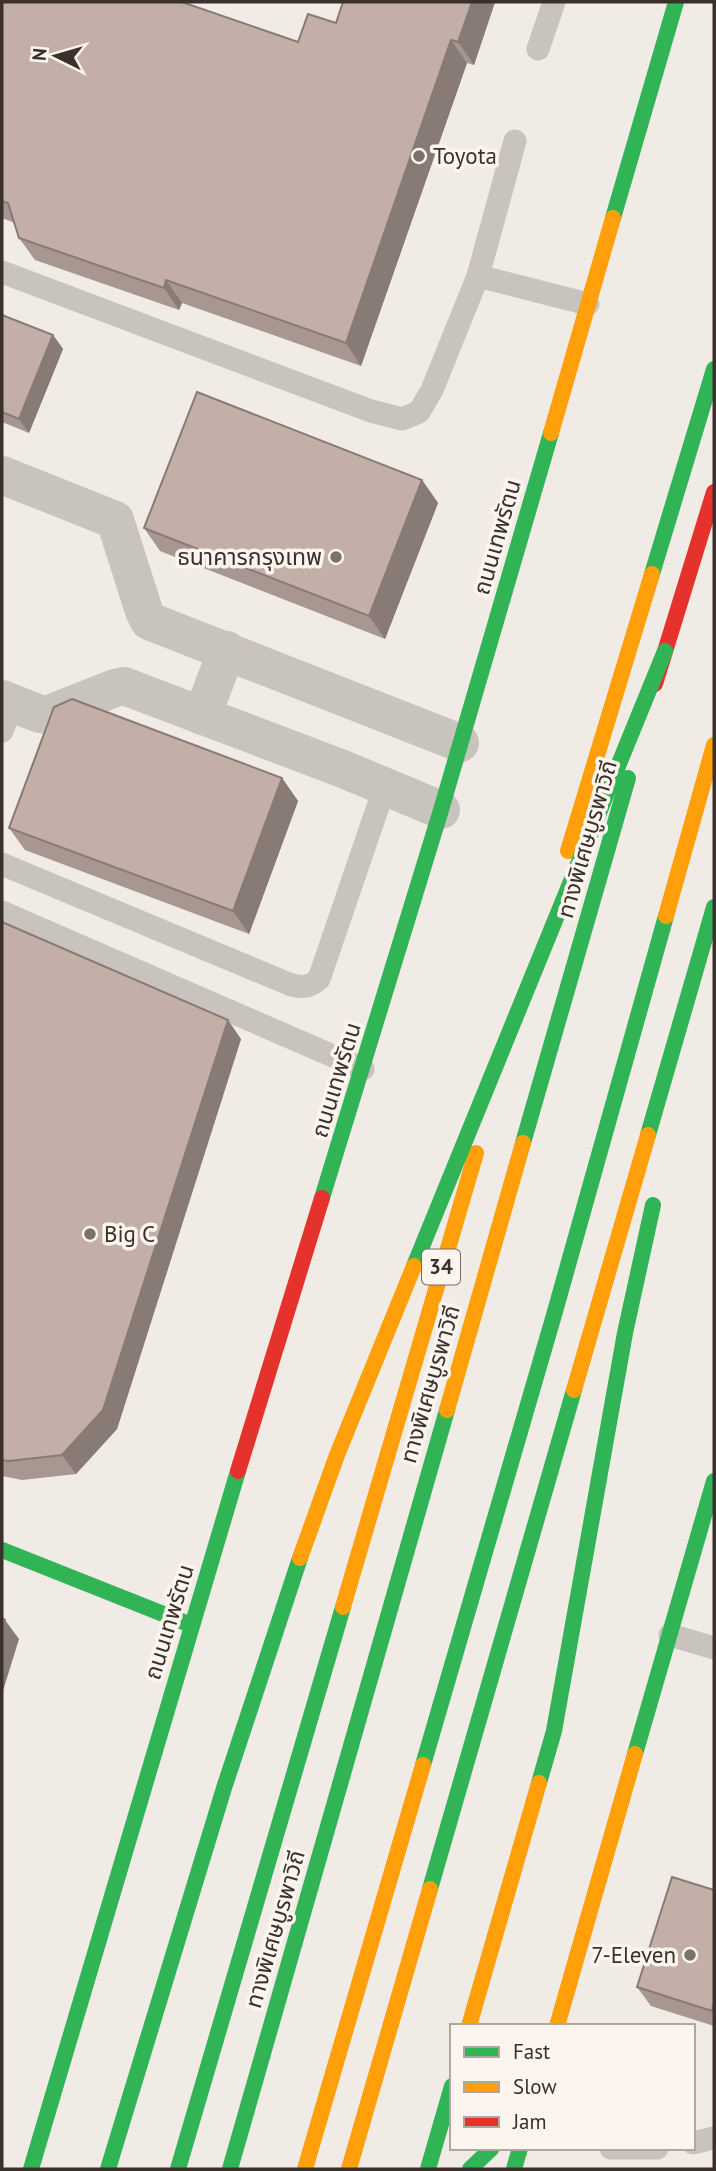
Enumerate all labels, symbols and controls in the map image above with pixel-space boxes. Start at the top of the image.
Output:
north arrow [21,21,91,91]
text: N [27,47,52,62]
place label: Toyota [433,141,497,170]
marker: Toyota [411,148,427,164]
street label: ถนนเทพรัตน [466,476,527,598]
place label: ธนาคารกรุงเทพ [177,542,322,571]
marker: ธนาคารกรุงเทพ [328,549,344,565]
street label: ทางพิเศษบูรพาวิถี [550,757,624,921]
street label: ถนนเทพรัตน [304,1019,367,1141]
place label: Big C [104,1219,155,1248]
marker: Big C [82,1226,98,1242]
road number: 34 [422,1250,460,1284]
street label: ทางพิเศษบูรพาวิถี [393,1302,467,1466]
street label: ถนนเทพรัตน [137,1561,200,1683]
street label: ทางพิเศษบูรพาวิถี [238,1847,312,2011]
place label: 7-Eleven [591,1940,676,1969]
marker: 7-Eleven [682,1947,698,1963]
legend [450,2024,695,2150]
text: Fast [513,2038,550,2065]
text: Slow [513,2073,557,2100]
text: Jam [512,2108,547,2135]

